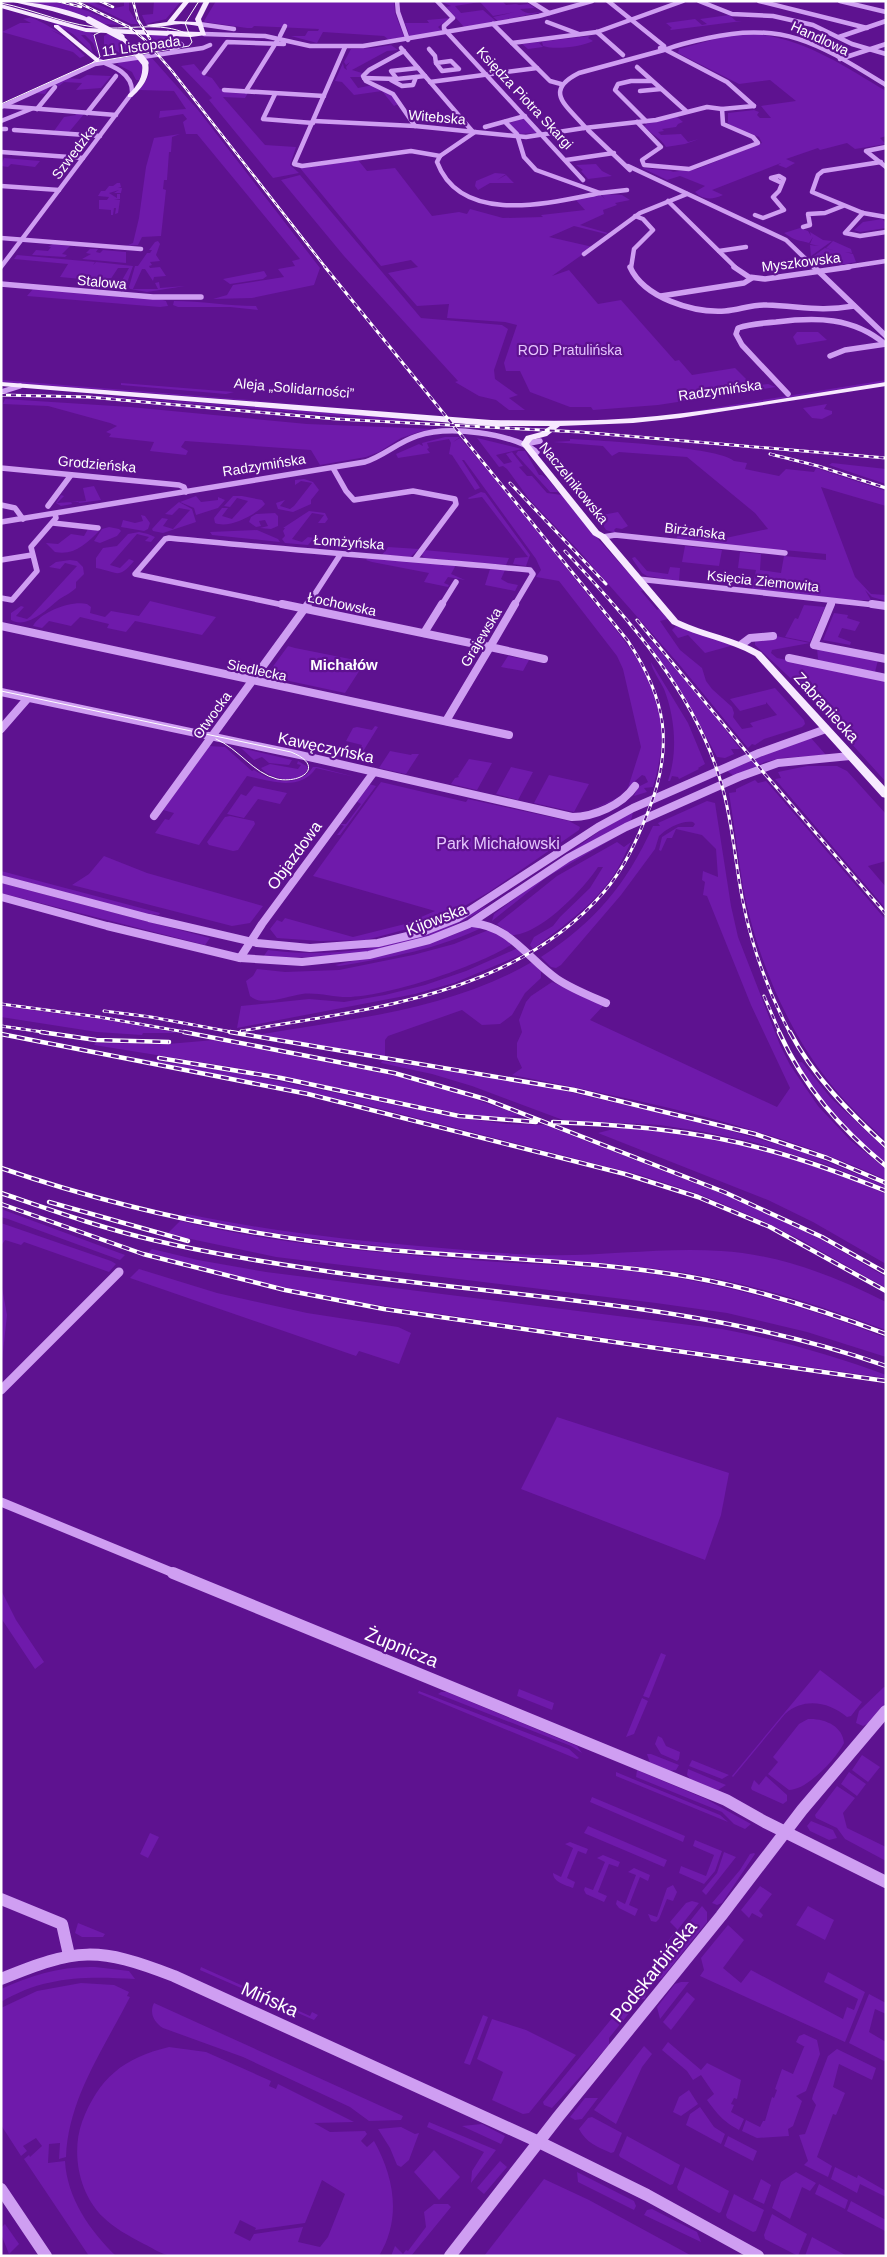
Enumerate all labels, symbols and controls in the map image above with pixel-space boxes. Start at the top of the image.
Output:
street label: Handlowa [788,18,852,58]
street label: 11 Listopada [101,33,182,59]
street label: Księdza Piotra Skargi [474,44,576,152]
street label: Witebska [408,107,467,127]
street label: Szwedzka [48,122,100,182]
street label: Myszkowska [761,249,842,275]
street label: Stalowa [76,272,128,292]
park label: ROD Pratulińska [518,342,622,358]
street label: Aleja „Solidarności” [233,375,355,401]
street label: Radzymińska [677,376,763,404]
street label: Naczelnikowska [536,439,612,527]
street label: Radzymińska [221,450,307,479]
street label: Grodzieńska [57,453,137,475]
street label: Birżańska [664,519,727,543]
street label: Łomżyńska [313,532,385,552]
street label: Księcia Ziemowita [706,567,820,595]
street label: Łochowska [306,589,378,619]
street label: Grajewska [457,604,505,669]
street label: Siedlecka [226,656,289,684]
district label: Michałów [310,656,378,673]
street label: Zabraniecka [791,669,862,746]
street label: Otwocka [190,688,235,742]
street label: Kawęczyńska [276,729,376,766]
street label: Objazdowa [264,818,325,893]
park label: Park Michałowski [436,835,560,852]
street label: Kijowska [404,900,469,939]
street label: Żupnicza [362,1623,442,1672]
street label: Podskarbińska [606,1916,701,2026]
street label: Mińska [238,1978,302,2021]

